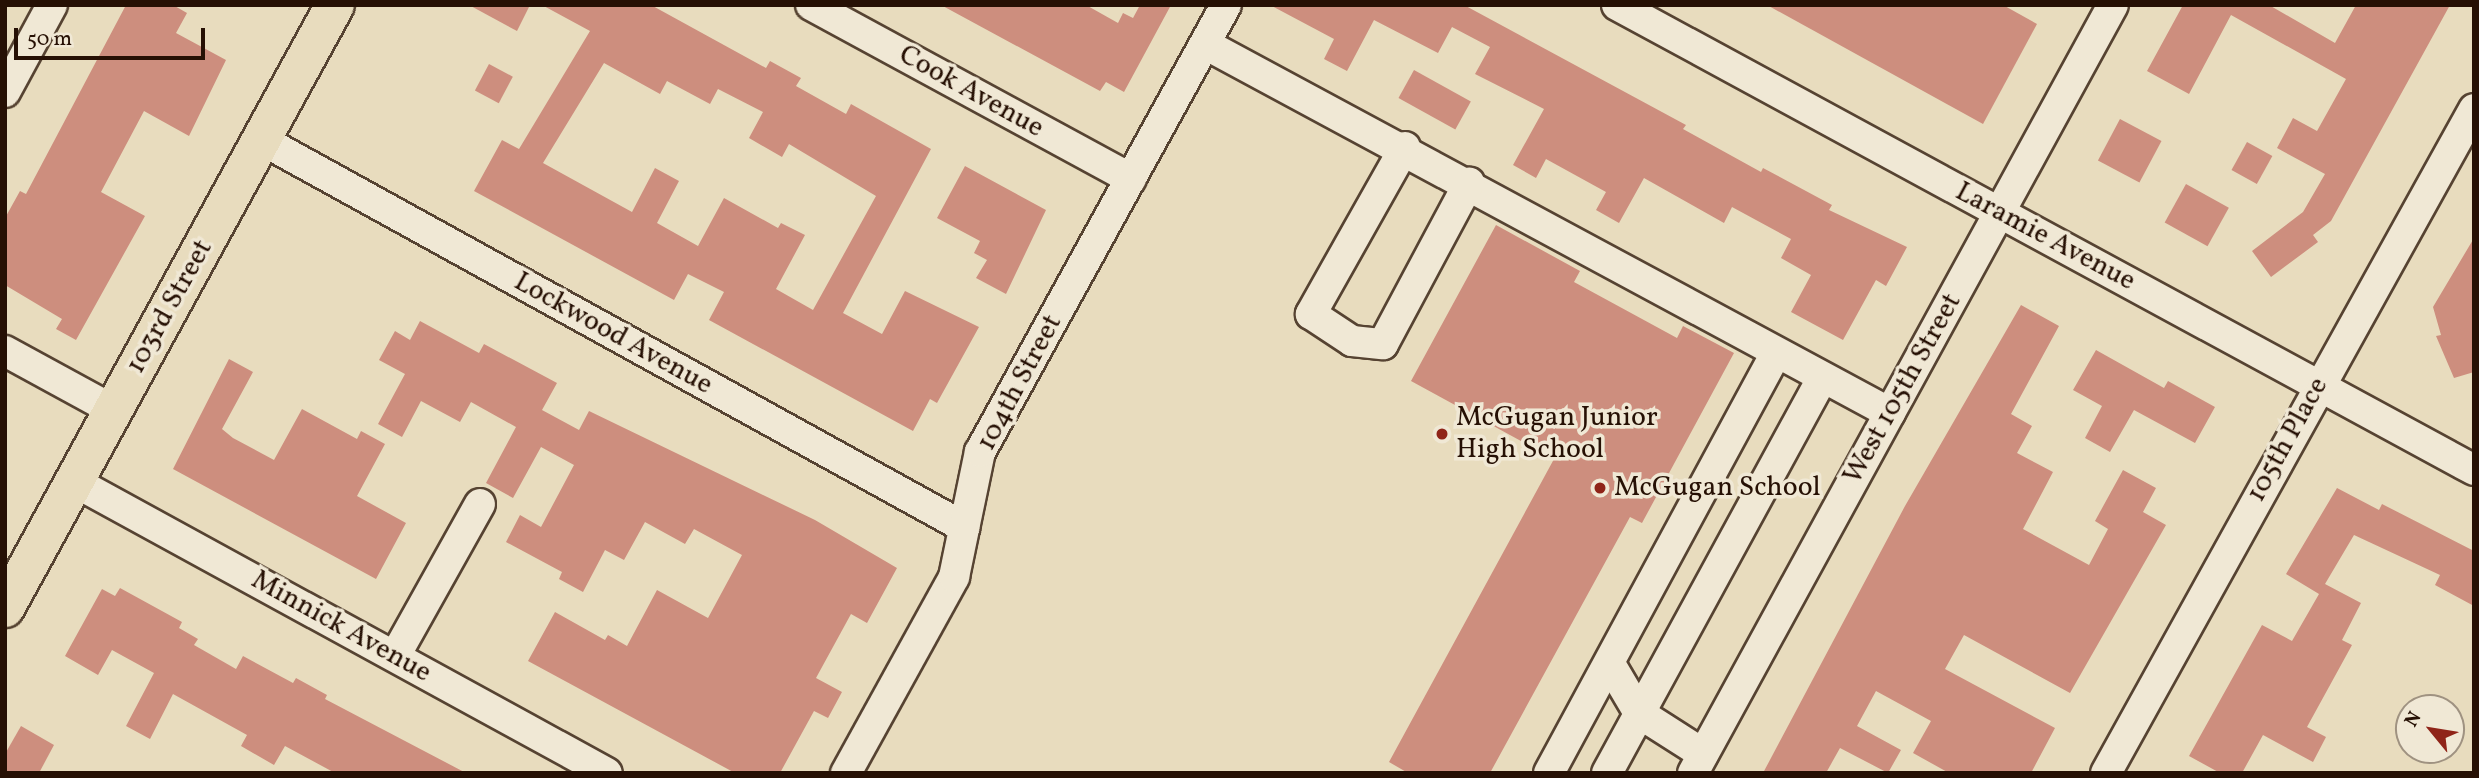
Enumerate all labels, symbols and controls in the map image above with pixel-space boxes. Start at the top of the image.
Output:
scale bar [18,14,208,58]
text: 50 m [27,25,72,54]
street label: Cook Avenue [893,38,1049,146]
street label: Laramie Avenue [1949,175,2141,299]
street label: 103rd Street [119,234,221,380]
street label: Lockwood Avenue [508,266,718,402]
street label: West 105th Street [1837,288,1969,490]
street label: 104th Street [970,309,1070,457]
street label: 105th Place [2240,372,2336,508]
place label: McGugan Junior High School [1456,401,1658,467]
marker: McGugan Junior High School [1434,426,1450,442]
place label: McGugan School [1614,471,1821,505]
marker: McGugan School [1592,480,1608,496]
street label: Minnick Avenue [245,564,437,690]
north arrow [2395,694,2465,764]
text: N [2399,707,2428,732]

